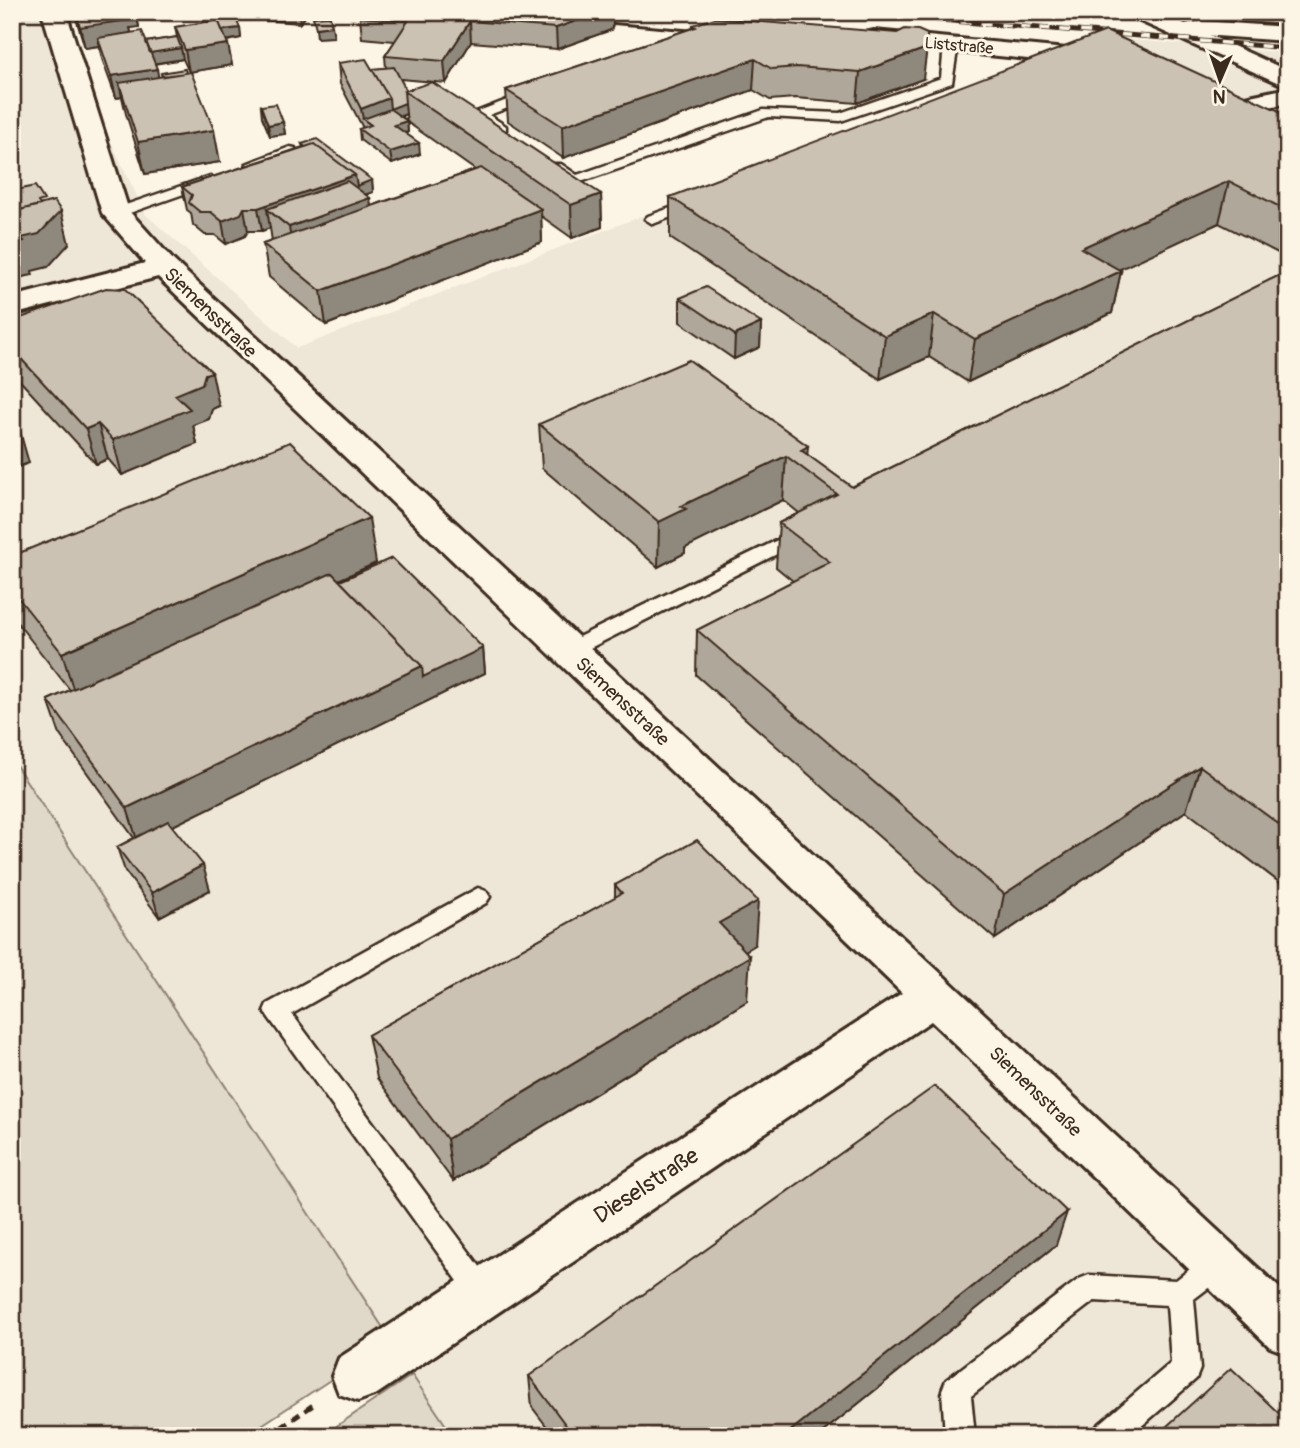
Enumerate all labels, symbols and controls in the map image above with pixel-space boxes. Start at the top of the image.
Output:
street label: Liststraße [924,33,994,59]
north arrow [1184,46,1254,116]
text: N [1212,84,1226,108]
street label: Siemensstraße [159,262,262,363]
street label: Siemensstraße [570,652,675,752]
street label: Siemensstraße [984,1041,1087,1142]
street label: Dieselstraße [588,1140,705,1230]

